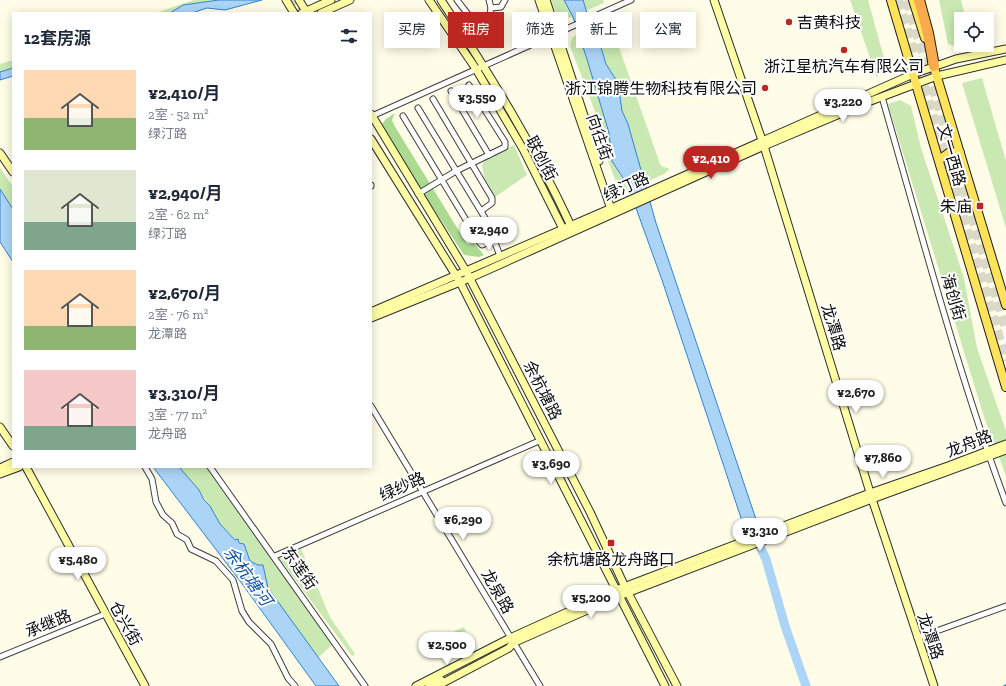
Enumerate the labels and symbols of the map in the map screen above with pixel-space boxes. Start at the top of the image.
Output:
place label: 吉黄科技 [797,13,861,32]
marker: 吉黄科技 [784,17,794,27]
marker: 浙江星杭汽车有限公司 [839,45,849,55]
place label: 浙江星杭汽车有限公司 [764,57,924,76]
place label: 浙江锦腾生物科技有限公司 [565,79,757,98]
marker: 浙江锦腾生物科技有限公司 [760,83,770,93]
pin: ¥3,550 [444,85,510,119]
pin: ¥3,220 [810,89,876,123]
street label: 向往街 [583,111,616,163]
street label: 文一西路 [934,122,969,189]
street label: 联创街 [522,133,561,184]
pin: ¥2,410 [678,146,744,180]
street label: 绿汀路 [600,168,652,205]
place label: 朱庙 [940,197,972,216]
marker: 朱庙 [975,201,985,211]
pin: ¥2,940 [456,217,522,251]
street label: 海创街 [938,271,969,323]
street label: 龙潭路 [817,301,850,353]
street label: 余杭塘路 [520,357,566,423]
pin: ¥2,670 [823,380,889,414]
street label: 龙舟路 [943,426,995,461]
pin: ¥7,860 [850,445,916,479]
pin: ¥3,690 [518,451,584,485]
street label: 绿纱路 [376,468,428,505]
pin: ¥6,290 [430,507,496,541]
pin: ¥3,310 [727,518,793,552]
marker: 余杭塘路龙舟路口 [606,538,616,548]
water label: 余杭塘河 [220,543,278,612]
street label: 东莲街 [278,543,321,593]
pin: ¥5,480 [45,547,111,581]
place label: 余杭塘路龙舟路口 [547,550,675,569]
street label: 龙泉路 [477,566,518,617]
pin: ¥5,200 [558,585,624,619]
street label: 仓兴街 [106,598,146,649]
street label: 承继路 [22,606,74,641]
street label: 龙潭路 [914,610,947,662]
pin: ¥2,500 [414,632,480,666]

